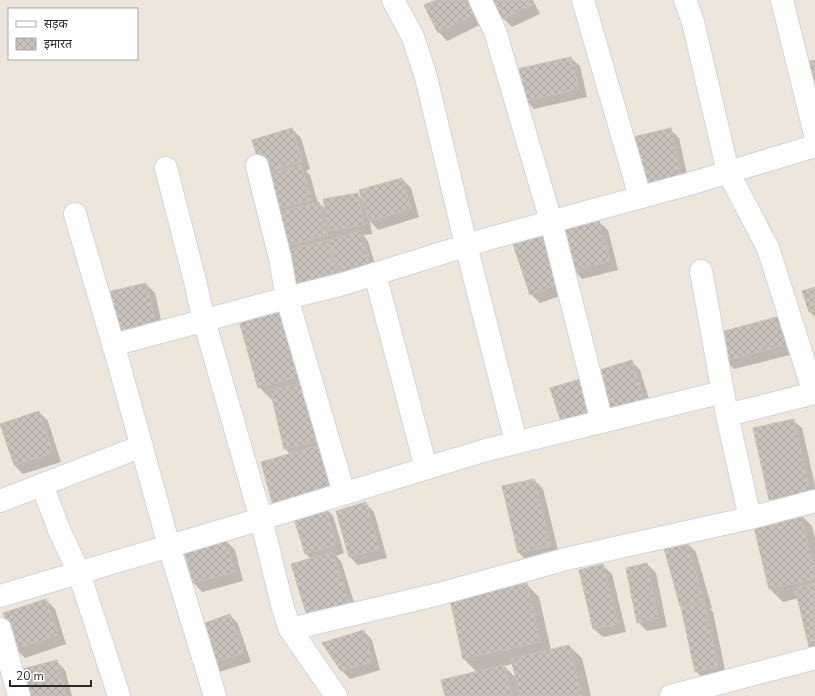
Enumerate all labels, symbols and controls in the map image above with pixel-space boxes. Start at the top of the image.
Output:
legend [8,8,138,60]
text: सड़क [44,16,69,32]
text: इमारत [44,36,73,52]
scale bar [10,662,91,688]
text: 20 m [16,668,44,684]

